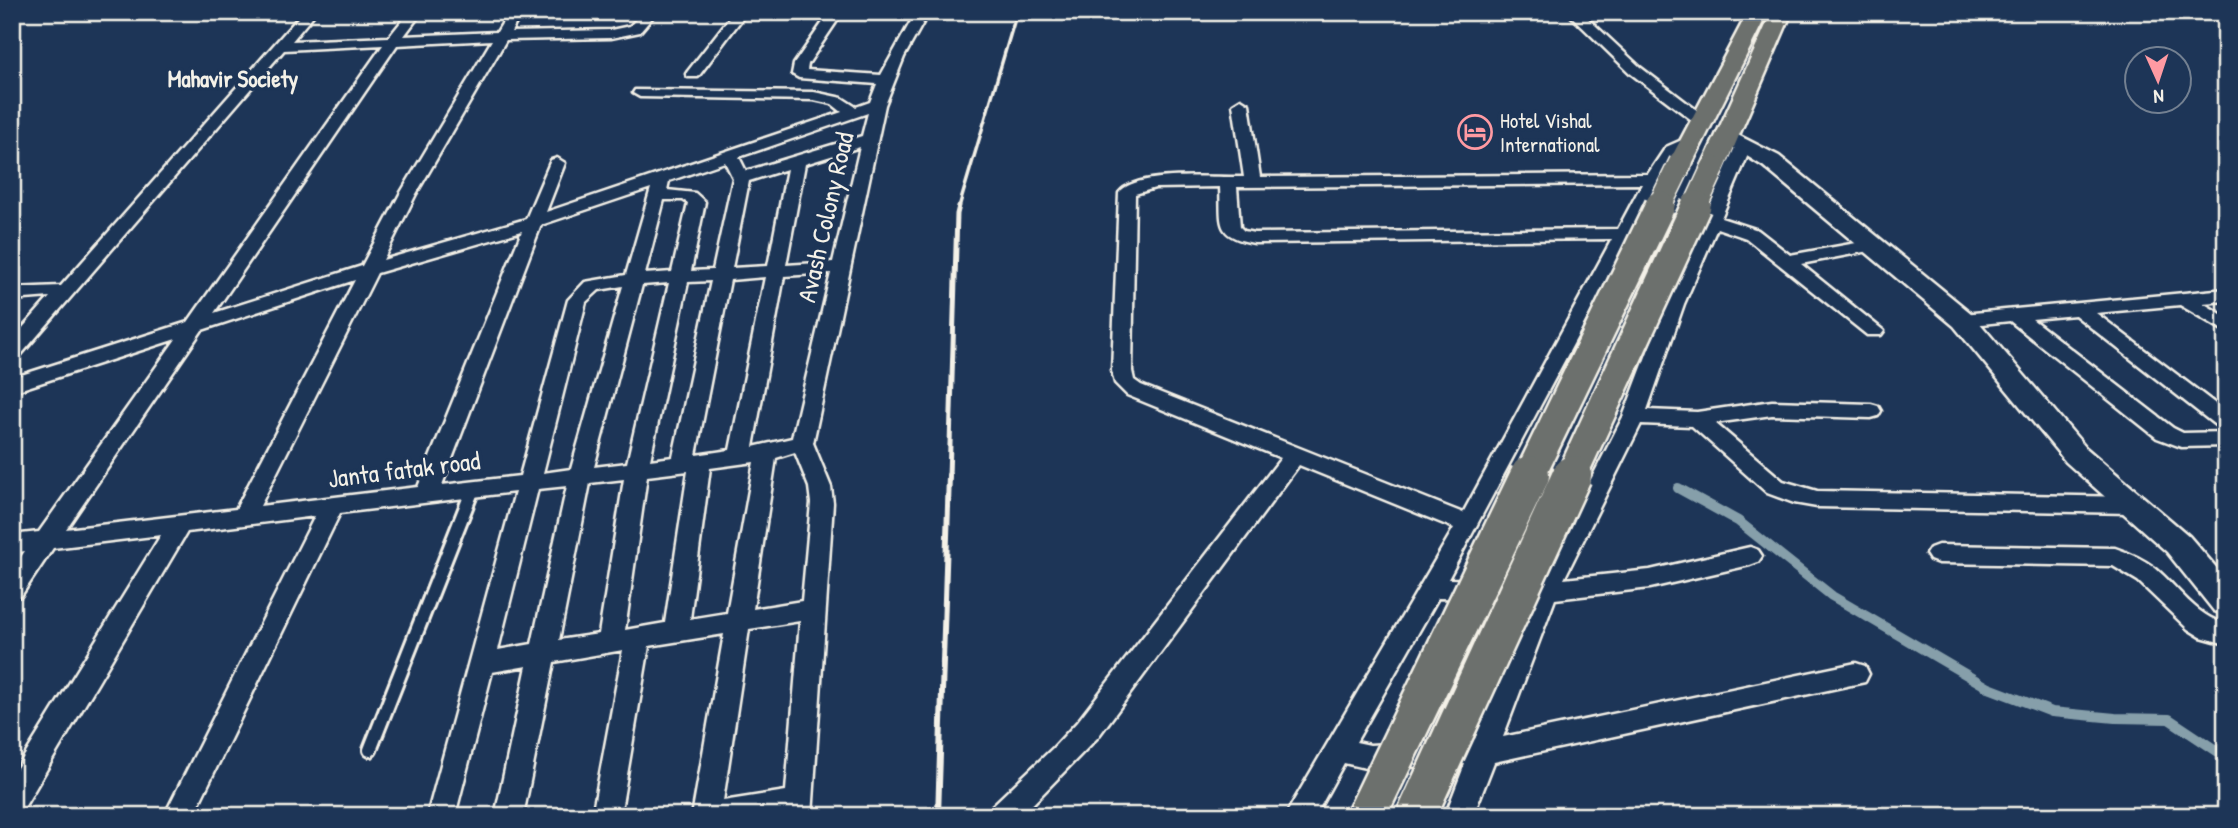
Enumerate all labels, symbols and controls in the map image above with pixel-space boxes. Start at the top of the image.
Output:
north arrow [2122,46,2192,116]
district label: Mahavir Society [168,63,299,95]
text: N [2153,84,2165,110]
place label: Hotel Vishal International [1500,106,1600,159]
hotel icon: Hotel Vishal International [1456,113,1494,151]
street label: Avash Colony Road [788,128,862,306]
street label: Janta fatak road [326,442,482,496]

